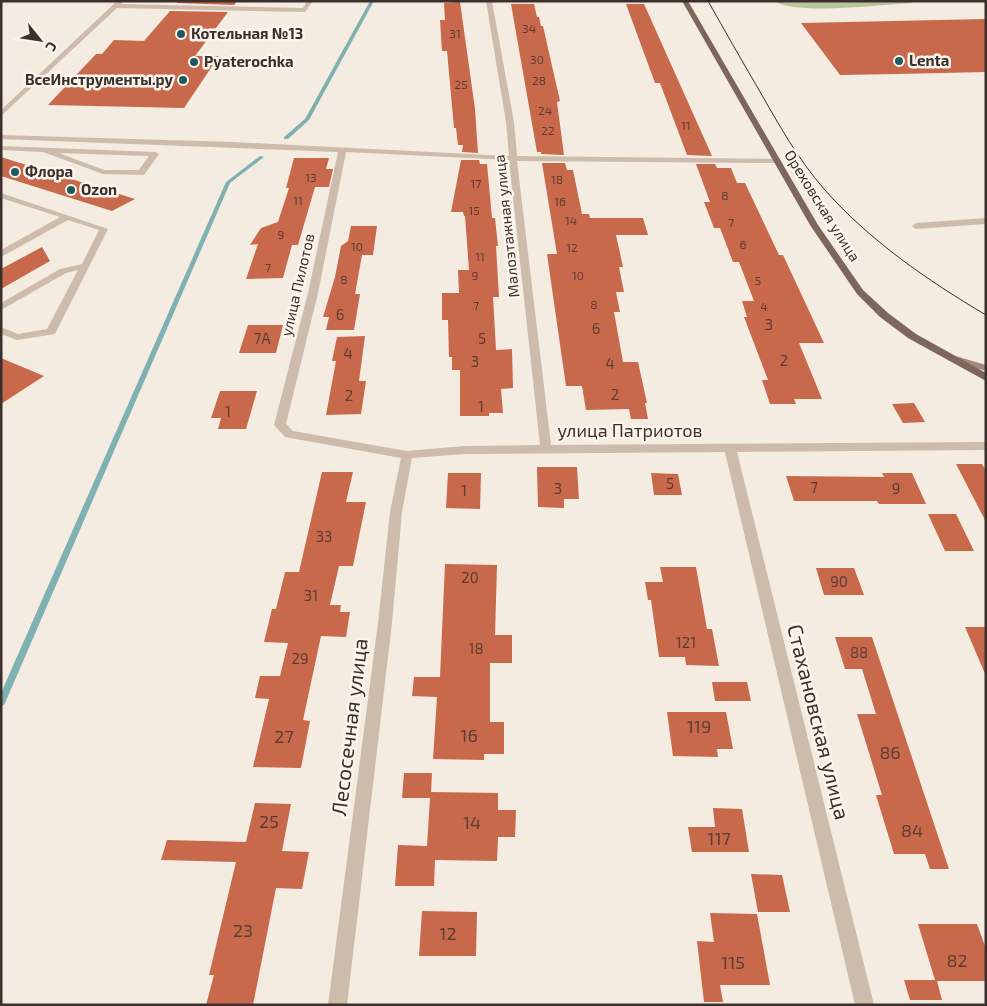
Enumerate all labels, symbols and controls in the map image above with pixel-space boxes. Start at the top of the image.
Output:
north arrow [15,15,65,65]
house number: 34 [522,21,536,35]
place label: Котельная №13 [191,24,303,42]
house number: 31 [449,26,461,40]
marker: Котельная №13 [175,28,187,40]
text: С [42,39,61,55]
place label: Lenta [909,51,949,69]
place label: Pyaterochka [204,52,294,71]
house number: 30 [530,52,544,66]
marker: Lenta [893,55,905,67]
marker: Pyaterochka [188,56,200,68]
place label: ВсеИнструменты.ру [25,70,173,88]
house number: 28 [532,73,546,87]
marker: ВсеИнструменты.ру [177,74,189,86]
house number: 25 [454,77,468,91]
house number: 24 [538,103,552,117]
house number: 11 [681,118,691,132]
house number: 22 [541,123,555,137]
street label: Ореховская улица [780,146,864,265]
street label: Малоэтажная улица [490,154,523,298]
place label: Флора [25,162,73,180]
marker: Флора [9,166,21,178]
house number: 13 [305,170,317,184]
house number: 18 [551,172,563,186]
house number: 17 [471,176,481,190]
place label: Ozon [81,180,117,198]
marker: Ozon [65,184,77,196]
house number: 8 [721,188,729,202]
house number: 11 [293,193,303,207]
house number: 16 [554,194,566,208]
house number: 15 [468,203,480,217]
house number: 14 [565,213,577,227]
house number: 7 [728,215,734,229]
house number: 9 [278,227,285,241]
street label: улица Пилотов [276,232,319,338]
house number: 6 [740,237,747,251]
house number: 10 [351,239,363,253]
house number: 12 [566,240,578,254]
house number: 11 [475,249,485,263]
house number: 7 [265,260,271,274]
house number: 9 [472,268,479,282]
house number: 10 [572,268,584,282]
house number: 8 [340,272,348,286]
house number: 5 [755,273,761,287]
house number: 8 [590,297,598,311]
house number: 7 [473,298,479,312]
house number: 4 [760,299,768,313]
house number: 6 [336,305,344,323]
house number: 3 [765,315,773,333]
house number: 6 [592,319,600,337]
house number: 7А [253,329,271,347]
house number: 5 [478,329,486,347]
house number: 4 [343,344,353,362]
house number: 2 [780,351,788,369]
house number: 3 [471,352,479,370]
house number: 4 [605,354,615,372]
house number: 2 [611,385,619,403]
house number: 2 [345,386,353,404]
house number: 1 [478,397,484,415]
house number: 1 [225,402,231,420]
street label: улица Патриотов [557,419,703,441]
house number: 5 [666,474,674,492]
house number: 7 [810,478,818,496]
house number: 3 [554,479,562,497]
house number: 9 [892,479,900,497]
house number: 1 [461,481,467,499]
house number: 33 [316,527,332,545]
house number: 20 [461,568,479,586]
house number: 90 [830,572,848,590]
house number: 31 [304,586,318,604]
street label: Стахановская улица [782,621,856,822]
house number: 121 [676,633,696,651]
street label: Лесосечная улица [325,637,373,817]
house number: 18 [468,639,484,657]
house number: 88 [850,643,868,661]
house number: 29 [291,649,309,667]
house number: 119 [687,715,711,737]
house number: 16 [460,724,478,746]
house number: 27 [274,725,294,747]
house number: 86 [879,741,901,763]
house number: 25 [259,810,279,832]
house number: 14 [463,811,481,833]
house number: 84 [901,819,923,841]
house number: 117 [707,827,731,849]
house number: 23 [233,919,253,941]
house number: 12 [439,922,457,944]
house number: 82 [946,949,968,971]
house number: 115 [721,951,745,973]

